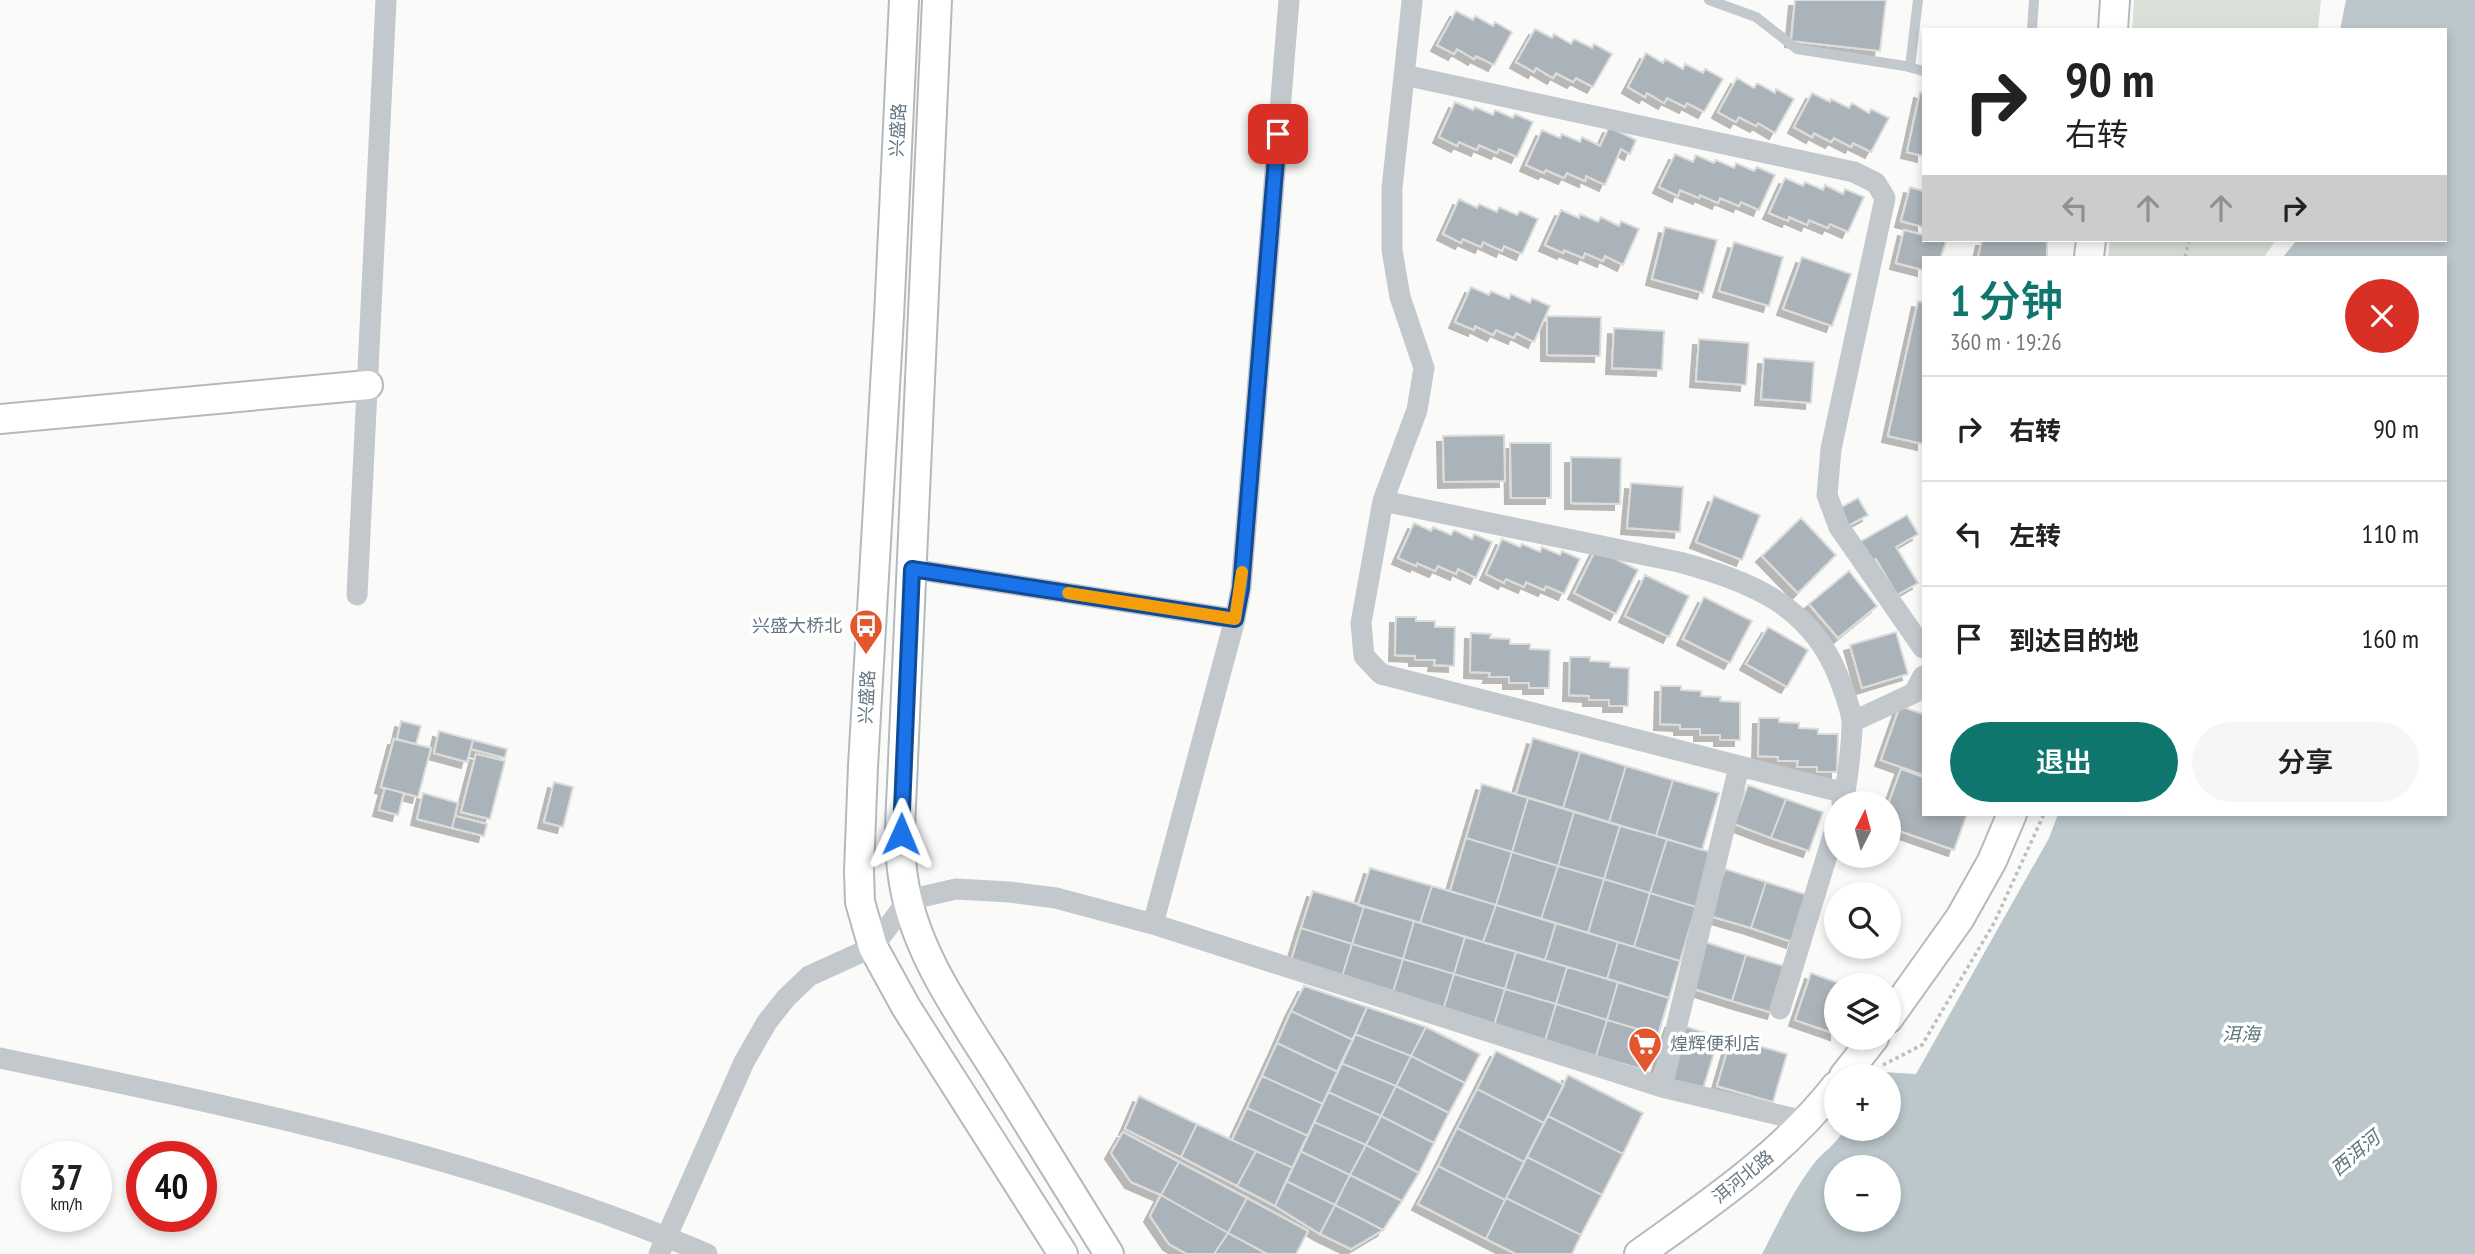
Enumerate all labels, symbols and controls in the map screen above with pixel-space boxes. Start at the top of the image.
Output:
text: 90 m [2065,47,2154,111]
icon: right [1950,56,2041,147]
street label: 兴盛路 [885,102,910,158]
pin [1248,104,1308,164]
text: 右转 [2065,113,2129,155]
icon: arrive [1259,115,1297,153]
icon: left [2056,189,2094,227]
icon: ahead [2129,189,2167,227]
icon: ahead [2202,189,2240,227]
icon: right [2275,189,2313,227]
text: 1 分钟 [1950,273,2063,328]
button: close [2345,279,2419,353]
text: 360 m · 19:26 [1950,327,2062,356]
icon: right [1950,410,1988,448]
text: 90 m [2373,412,2419,445]
text: 右转 [2009,414,2061,447]
icon: left [1950,515,1988,553]
text: 110 m [2361,517,2419,550]
text: 左转 [2009,519,2061,552]
bus stop icon: 兴盛大桥北 [847,607,885,656]
place label: 兴盛大桥北 [752,614,842,637]
icon: arrive [1950,620,1988,658]
text: 160 m [2361,622,2419,655]
text: 到达目的地 [2009,624,2139,657]
street label: 兴盛路 [854,669,879,725]
button: 退出 [1950,722,2178,802]
button: 分享 [2192,722,2419,802]
north arrow [1824,791,1900,868]
map controls [1824,791,1901,1232]
position arrow [864,797,938,871]
button: search [1824,882,1901,959]
button: layers [1824,973,1901,1050]
water label: 洱海 [2222,1022,2263,1046]
supermarket icon: 煌辉便利店 [1626,1025,1664,1074]
place label: 煌辉便利店 [1670,1032,1760,1055]
button: + [1824,1064,1901,1141]
water label: 西洱河 [2325,1123,2388,1181]
speed limit sign: 40 [126,1141,217,1232]
street label: 洱河北路 [1707,1145,1778,1208]
text: 37 [50,1154,83,1200]
button: − [1824,1155,1901,1232]
text: km/h [51,1192,82,1215]

